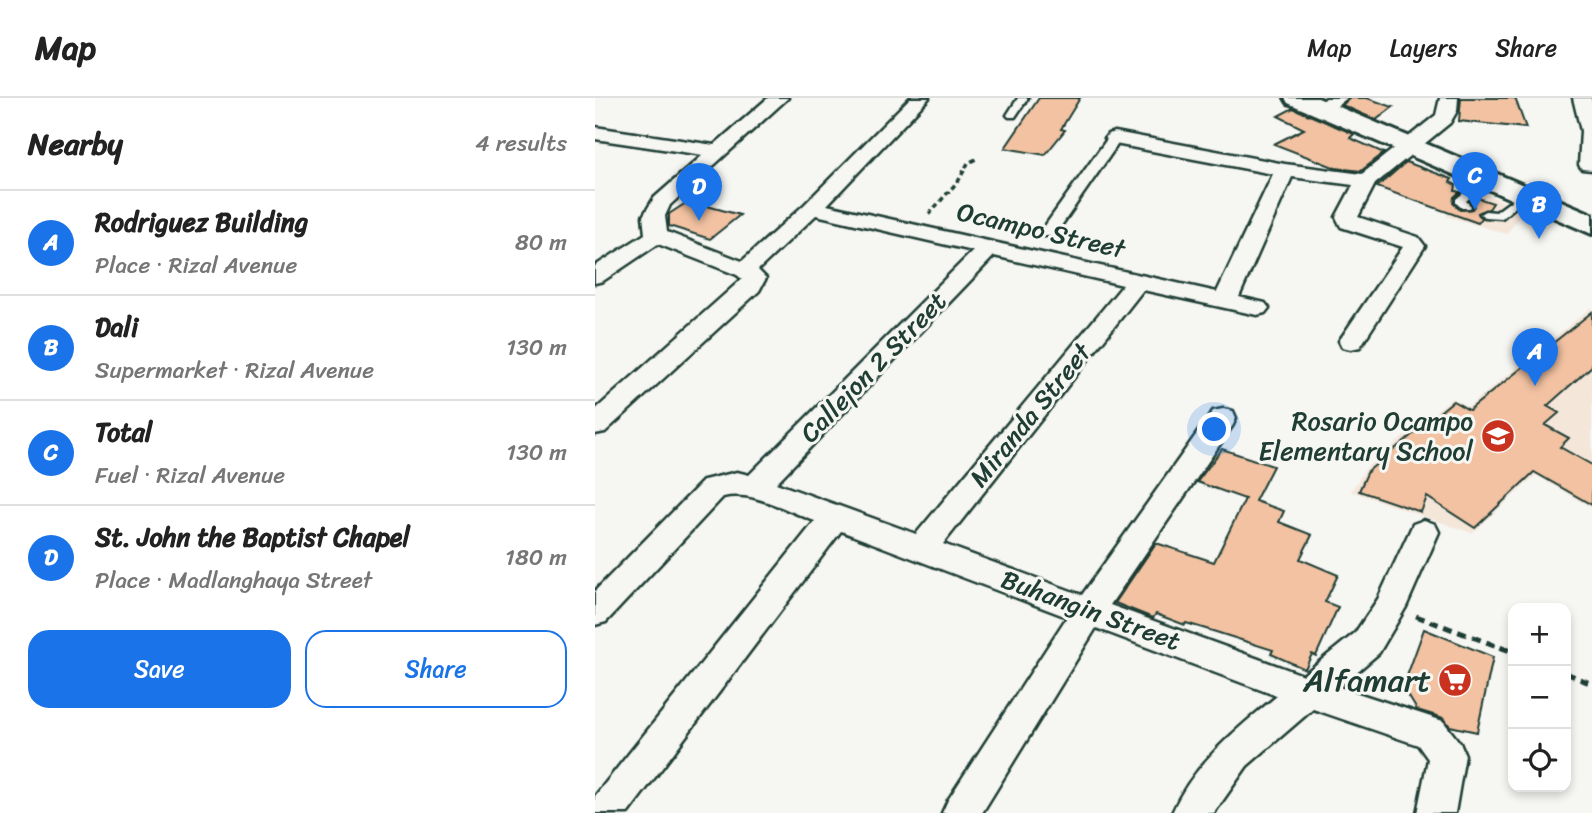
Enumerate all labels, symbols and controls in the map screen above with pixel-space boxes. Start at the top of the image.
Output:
text: Map [35,19,96,77]
text: Map [1307,27,1352,69]
text: Layers [1390,27,1457,69]
text: Share [1495,27,1557,69]
text: Nearby [28,117,123,171]
text: 4 results [475,123,567,164]
pin: C [1452,152,1498,210]
pin: D [676,163,722,221]
pin: B [1516,181,1562,239]
street label: Ocampo Street [952,188,1131,272]
text: Rodriguez Building [95,199,308,245]
text: A [43,222,59,263]
text: 80 m [515,222,567,263]
text: Place · Rizal Avenue [95,245,297,286]
street label: Callejon 2 Street [788,280,958,454]
text: Dali [95,304,138,350]
text: B [44,327,58,368]
text: 130 m [506,327,567,368]
pin: A [1512,328,1558,386]
street label: Miranda Street [957,331,1104,498]
text: Supermarket · Rizal Avenue [95,350,374,391]
place label: Rosario Ocampo Elementary School [1258,398,1474,474]
text: Total [95,409,152,455]
your location [1197,412,1231,446]
school or university icon: Rosario Ocampo Elementary School [1479,417,1517,455]
text: C [44,432,58,473]
text: 130 m [506,432,567,473]
text: Fuel · Rizal Avenue [95,455,285,496]
text: St. John the Baptist Chapel [95,514,410,560]
text: D [44,537,58,578]
text: 180 m [505,537,567,578]
street label: Buhangin Street [995,556,1187,664]
text: Place · Madlanghaya Street [95,560,372,601]
map controls [1508,603,1571,792]
button: + [1508,603,1571,666]
button: Save [28,630,291,708]
button: Share [305,630,567,708]
place label: Alfamart [1302,652,1431,709]
supermarket icon: Alfamart [1436,661,1474,699]
button: − [1508,666,1571,729]
button: locate [1508,729,1571,792]

